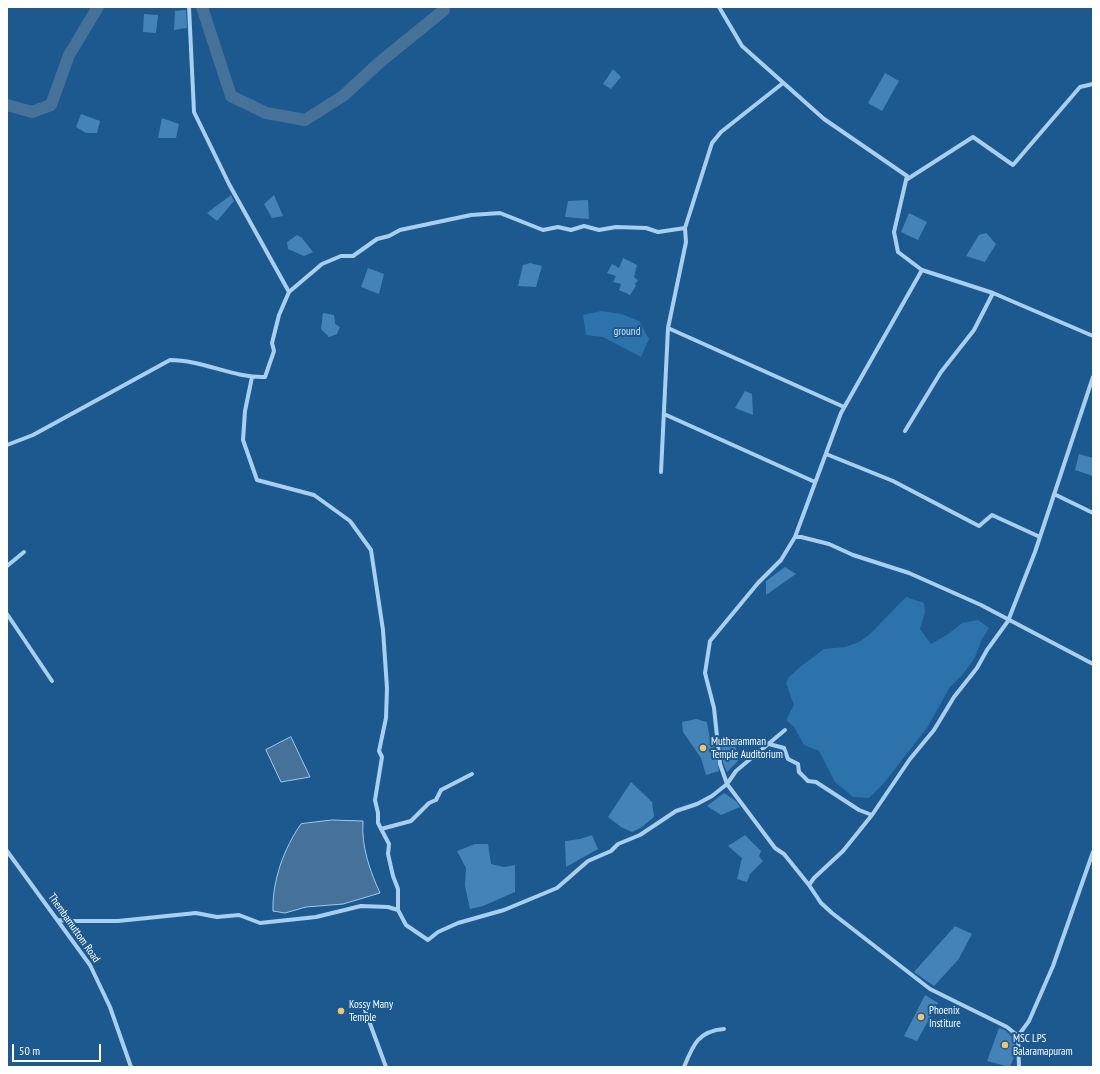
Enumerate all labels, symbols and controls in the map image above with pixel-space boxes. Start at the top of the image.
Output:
park label: ground [614,325,640,339]
place label: Mutharamman Temple Auditorium [711,735,783,761]
marker: Mutharamman Temple Auditorium [698,743,708,753]
street label: Thembamuttom Road [45,891,103,965]
place label: Kossy Many Temple [349,998,393,1024]
place label: Phoenix Institure [929,1004,961,1030]
marker: Kossy Many Temple [336,1006,346,1016]
marker: Phoenix Institure [916,1012,926,1022]
place label: MSC LPS Balaramapuram [1013,1032,1073,1058]
scale bar [14,1036,103,1062]
marker: MSC LPS Balaramapuram [1000,1040,1010,1050]
text: 50 m [19,1043,40,1058]

